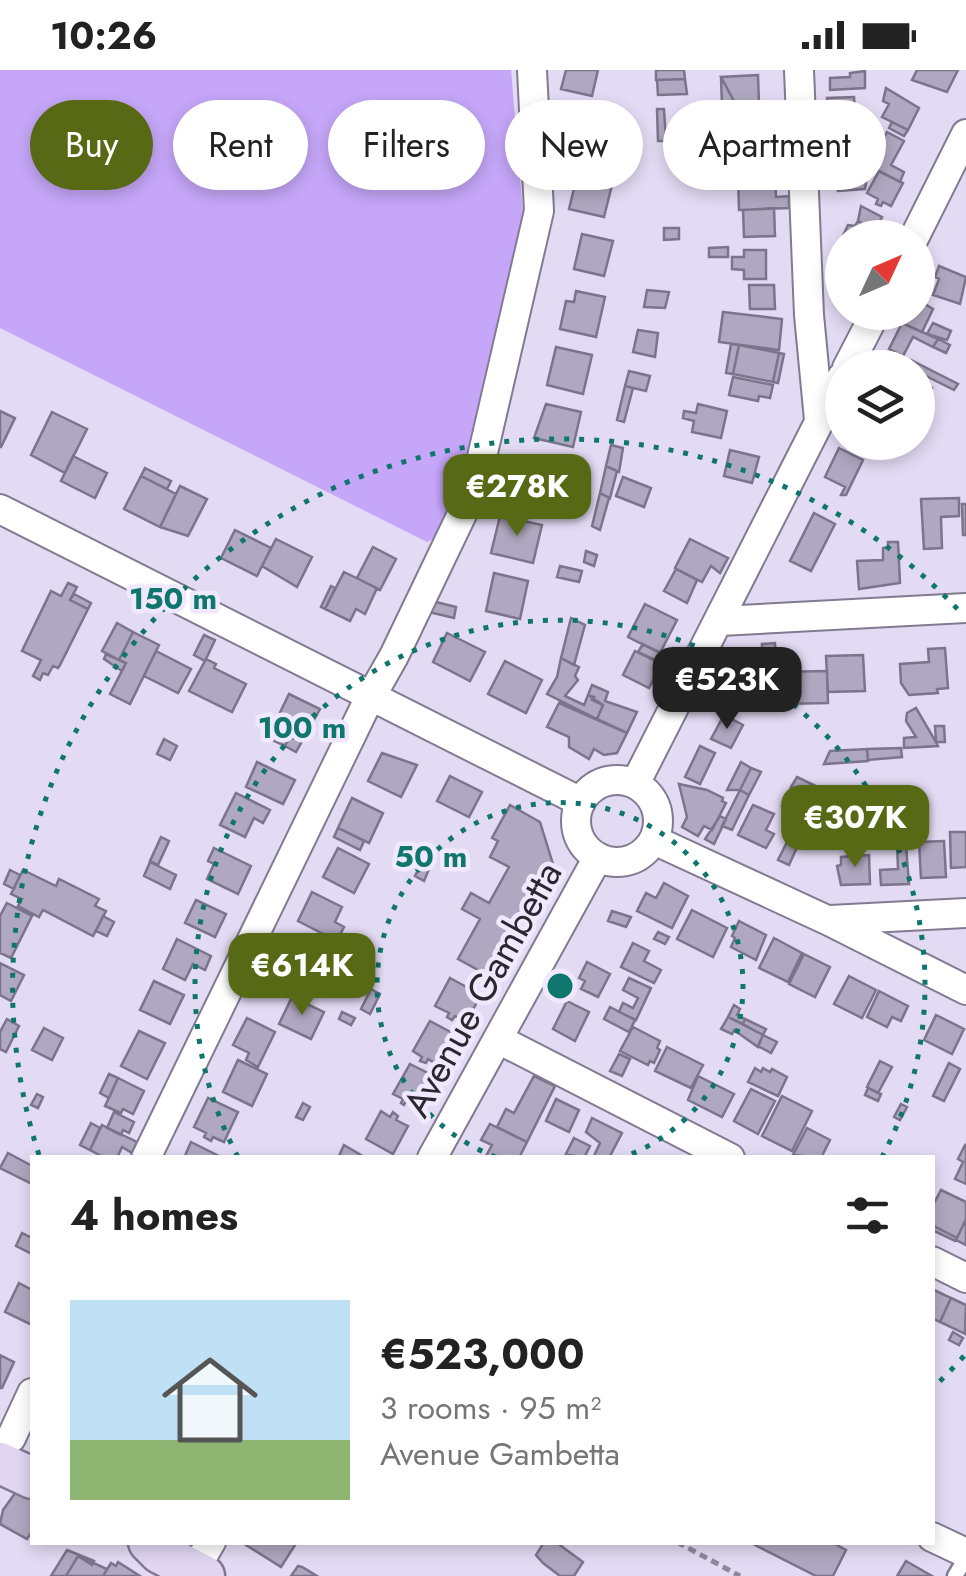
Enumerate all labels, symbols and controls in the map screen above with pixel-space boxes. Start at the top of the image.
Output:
text: 10:26 [50,8,157,63]
chip: Buy [30,100,153,190]
chip: Rent [173,100,308,190]
chip: Filters [328,100,485,190]
chip: New [505,100,643,190]
chip: Apartment [663,100,886,190]
north arrow [825,220,935,330]
map controls [825,220,935,460]
button: layers [825,350,935,460]
pin: €278K [447,454,587,539]
text: €278K [465,463,569,509]
text: 150 m [129,577,217,620]
pin: €523K [657,647,797,732]
text: €523K [675,656,779,702]
text: 100 m [258,706,346,749]
pin: €307K [785,785,925,870]
text: €307K [803,794,907,840]
text: 50 m [395,835,467,878]
street label: Avenue Gambetta [389,851,575,1127]
pin: €614K [232,933,372,1018]
text: €614K [250,942,354,988]
centre of rings [542,968,578,1004]
text: 4 homes [70,1185,238,1246]
icon: filters [840,1188,895,1243]
text: €523,000 [380,1324,585,1385]
icon: home [150,1340,270,1460]
text: 3 rooms · 95 m² [380,1385,601,1431]
text: Avenue Gambetta [380,1431,620,1477]

